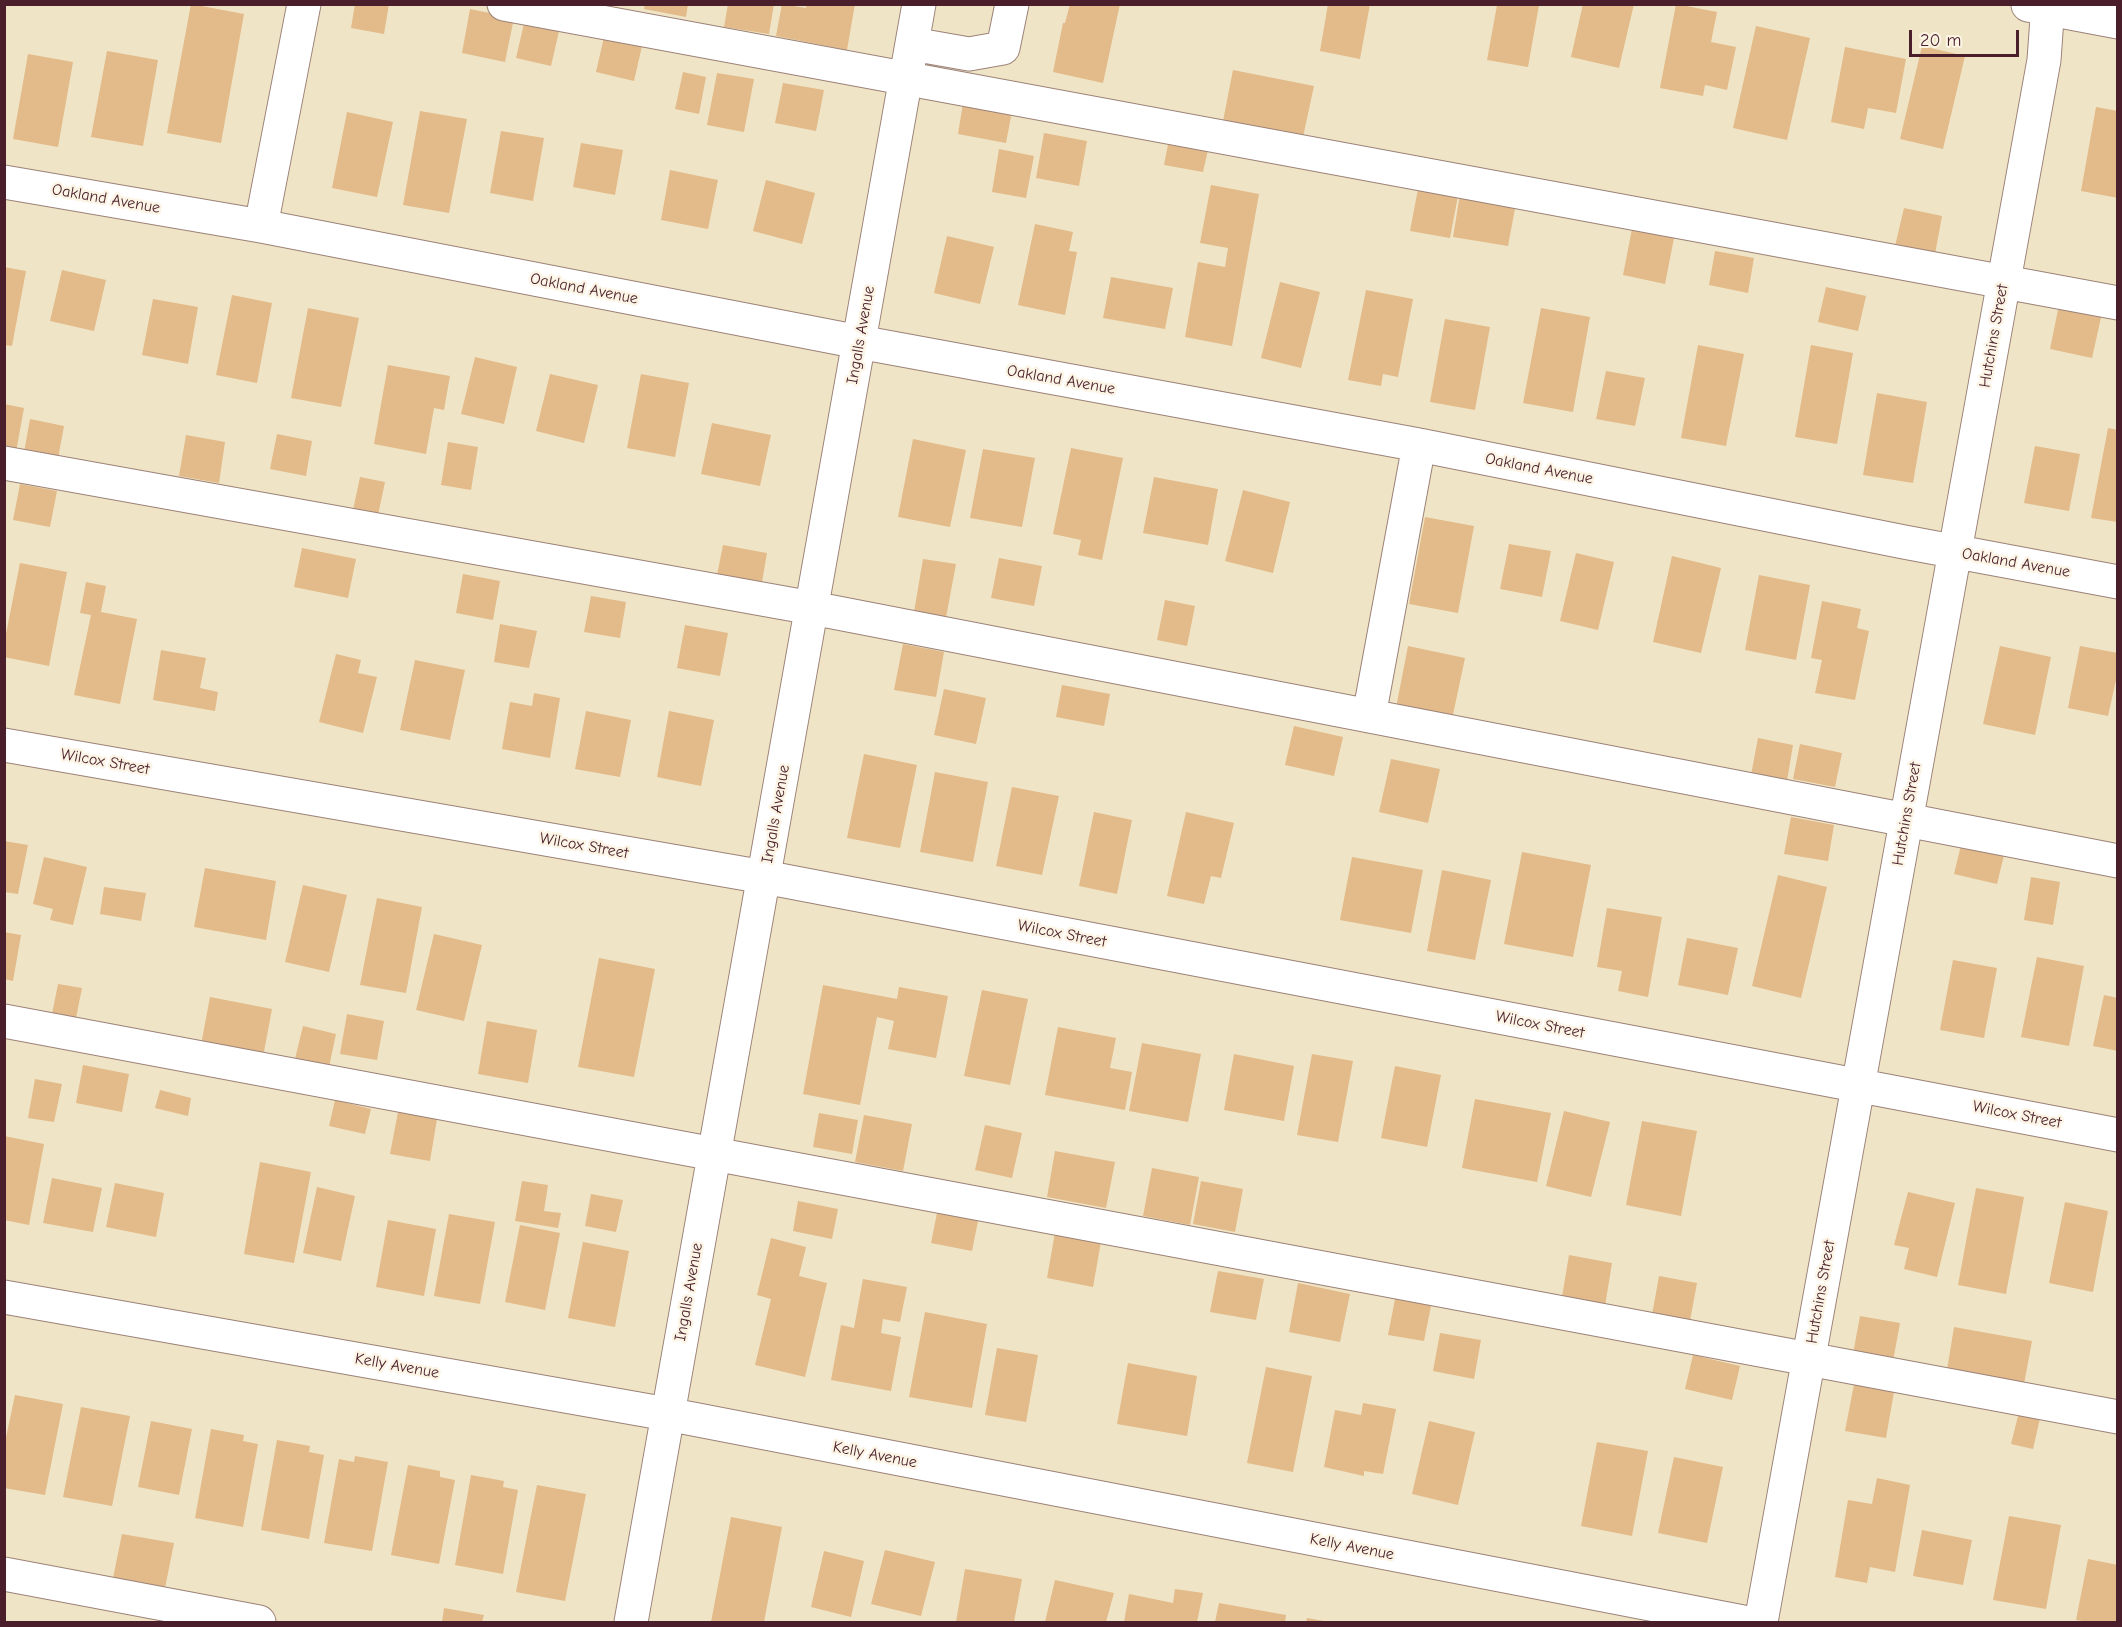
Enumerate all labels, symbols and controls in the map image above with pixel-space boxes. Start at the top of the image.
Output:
scale bar [1912,18,2022,56]
text: 20 m [1920,30,1961,51]
street label: Oakland Avenue [50,180,162,218]
street label: Oakland Avenue [528,269,640,309]
street label: Hutchins Street [1975,283,2013,389]
street label: Ingalls Avenue [843,284,879,386]
street label: Oakland Avenue [1005,361,1117,399]
street label: Oakland Avenue [1483,449,1595,489]
street label: Oakland Avenue [1960,544,2072,582]
street label: Wilcox Street [59,745,151,779]
street label: Hutchins Street [1888,761,1926,867]
street label: Ingalls Avenue [758,763,794,865]
street label: Wilcox Street [538,829,630,863]
street label: Wilcox Street [1016,916,1108,952]
street label: Wilcox Street [1494,1007,1586,1043]
street label: Wilcox Street [1971,1097,2063,1133]
street label: Hutchins Street [1802,1239,1840,1345]
street label: Ingalls Avenue [671,1241,707,1343]
street label: Kelly Avenue [353,1349,441,1383]
street label: Kelly Avenue [831,1437,919,1473]
street label: Kelly Avenue [1308,1529,1396,1565]

